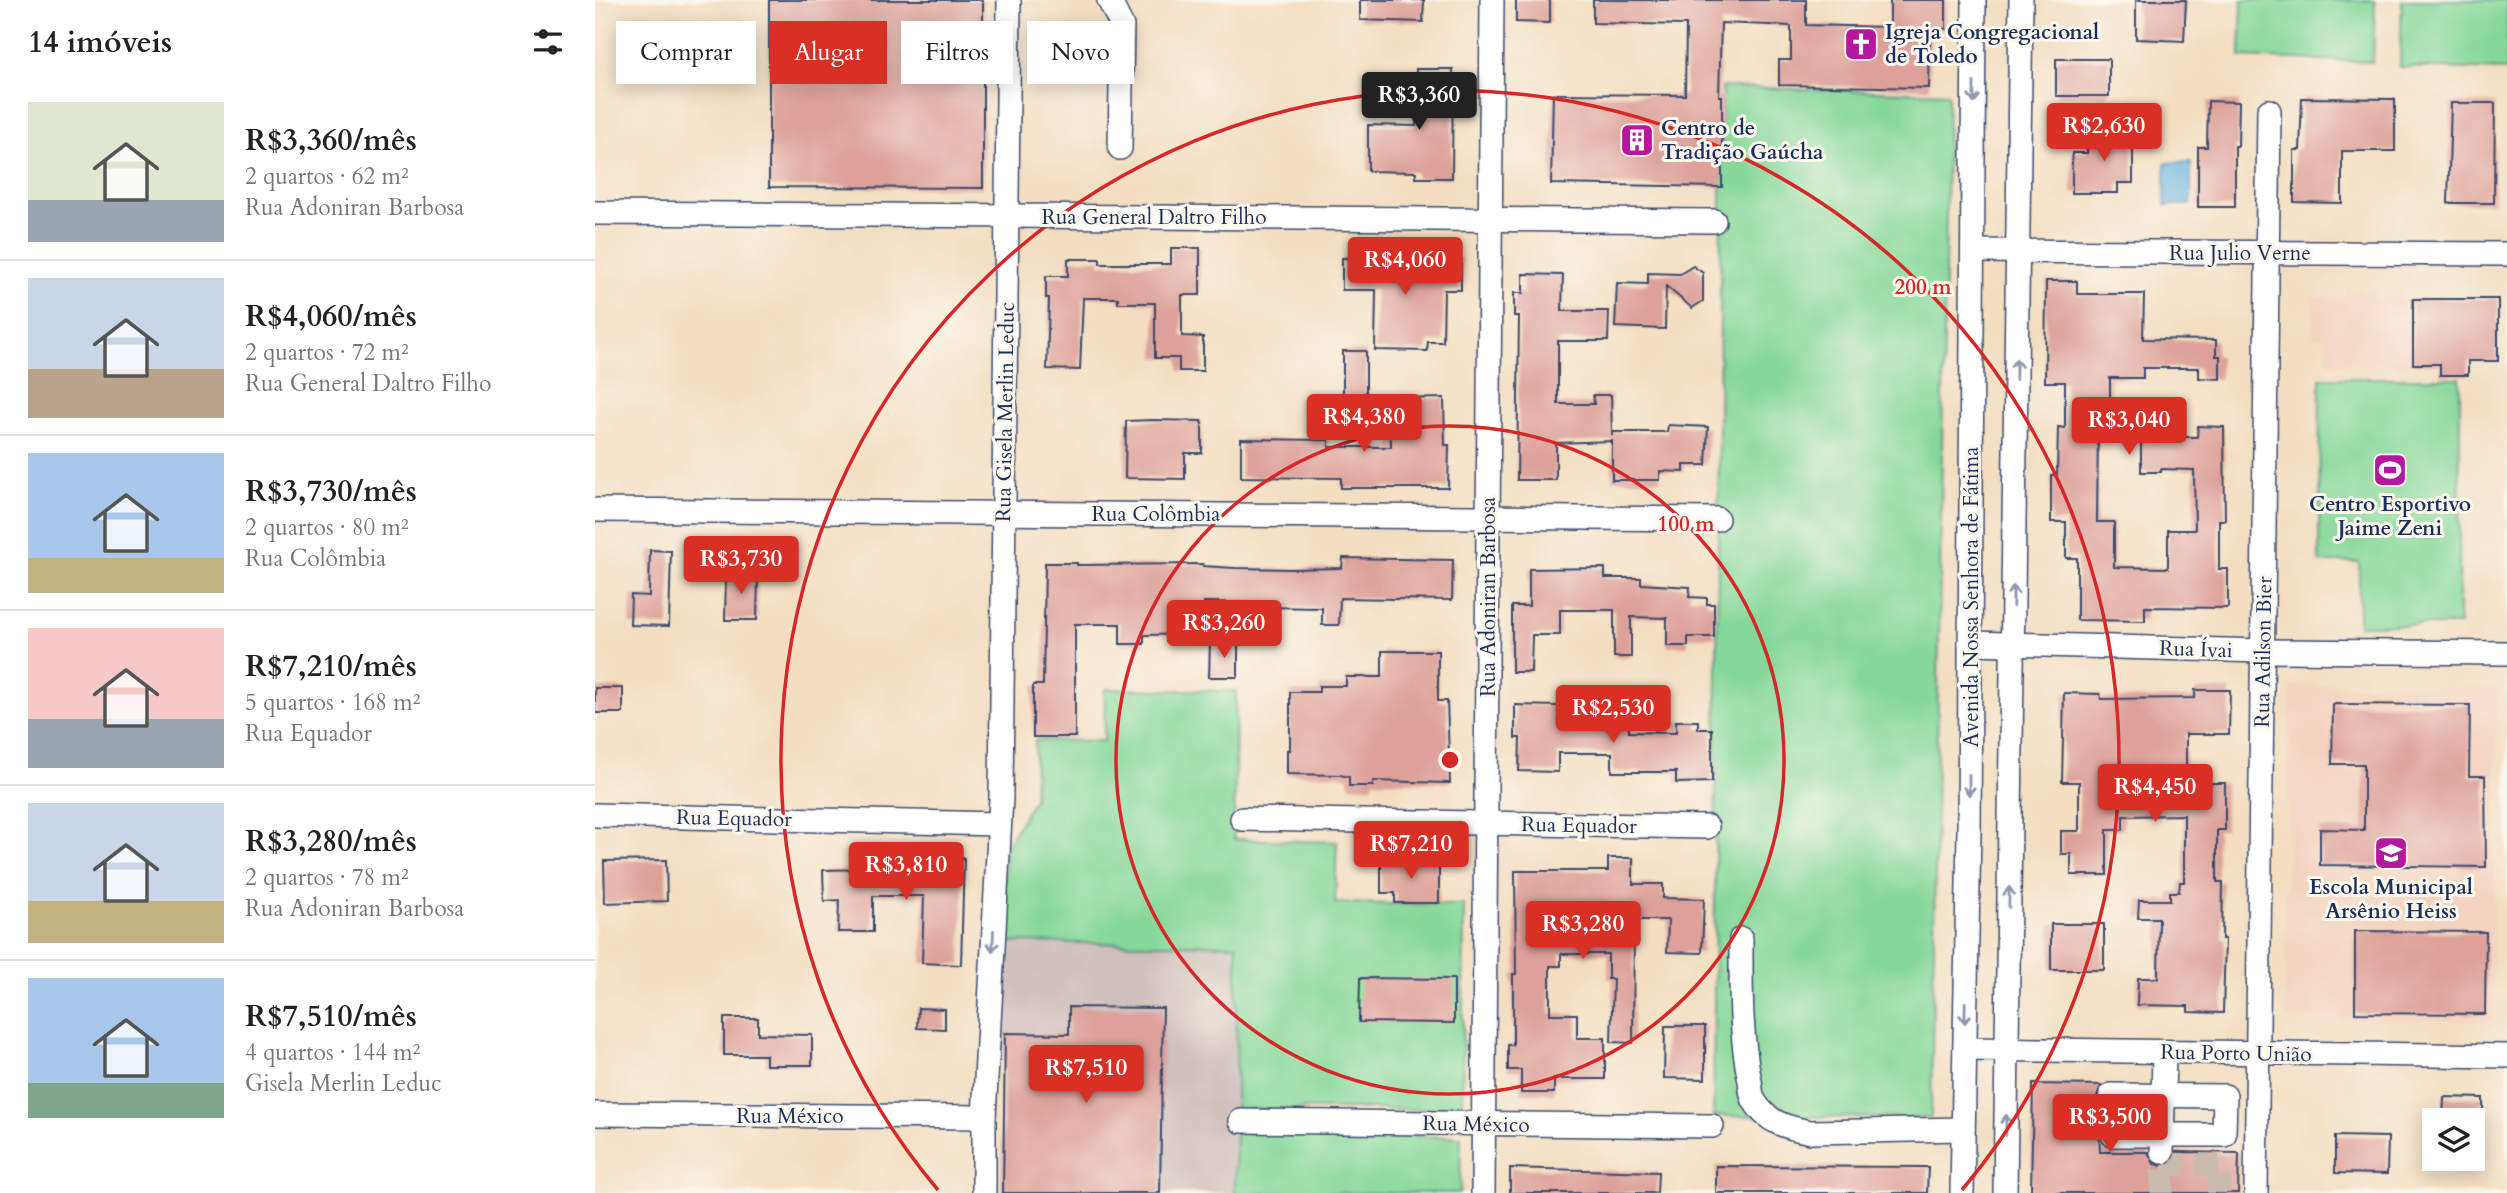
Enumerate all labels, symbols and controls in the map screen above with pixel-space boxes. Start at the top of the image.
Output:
place label: Igreja Congregacional de Toledo [1885,18,2099,71]
chip: Comprar [616,21,756,84]
chip: Alugar [770,21,887,84]
chip: Filtros [901,21,1013,84]
chip: Novo [1027,21,1134,84]
text: 14 imóveis [28,22,172,63]
icon: filters [529,23,567,61]
church icon: Igreja Congregacional de Toledo [1842,25,1880,63]
pin: R$3,360 [1354,72,1484,132]
text: R$3,360 [1378,79,1460,110]
one-way arrow [1967,81,1981,104]
pin: R$2,630 [2039,104,2169,163]
text: R$2,630 [2063,110,2145,141]
place label: Centro de Tradição Gaúcha [1661,114,1824,167]
text: R$3,360/mês [245,120,417,161]
building icon: Centro de Tradição Gaúcha [1618,121,1656,159]
icon: home [84,130,168,214]
text: 2 quartos · 62 m² [245,161,409,192]
text: Rua Adoniran Barbosa [245,192,464,223]
street label: Rua General Daltro Filho [1042,203,1267,232]
pin: R$4,060 [1340,238,1470,297]
street label: Rua Julio Verne [2169,239,2311,268]
text: R$4,060 [1364,244,1446,275]
text: 200 m [1894,273,1952,302]
text: R$4,060/mês [245,296,417,337]
street label: Rua Gisela Merlin Leduc [989,302,1022,522]
icon: home [84,306,168,390]
text: 2 quartos · 72 m² [245,337,409,368]
one-way arrow [2009,358,2023,381]
text: Rua General Daltro Filho [245,368,491,399]
pin: R$4,380 [1299,394,1429,454]
pin: R$3,040 [2064,398,2194,457]
text: R$4,380 [1323,401,1405,432]
text: R$3,040 [2088,404,2170,435]
street label: Avenida Nossa Senhora de Fátima [1957,447,1986,747]
sports icon: Centro Esportivo Jaime Zeni [2371,451,2409,489]
text: R$3,730/mês [245,471,417,512]
icon: home [84,481,168,565]
place label: Centro Esportivo Jaime Zeni [2309,490,2471,543]
street label: Rua Adoniran Barbosa [1474,497,1503,697]
street label: Rua Colômbia [1092,500,1220,529]
text: 100 m [1657,510,1715,539]
text: 2 quartos · 80 m² [245,512,409,543]
pin: R$3,730 [676,536,806,596]
text: Rua Colômbia [245,543,386,574]
text: R$3,730 [700,543,782,574]
street label: Rua Adilson Bier [2248,576,2279,728]
one-way arrow [2006,585,2020,608]
pin: R$3,260 [1159,600,1289,660]
text: R$3,260 [1183,607,1265,638]
street label: Rua Ívai [2159,634,2233,665]
text: R$7,210/mês [245,646,417,687]
icon: home [84,656,168,740]
pin: R$2,530 [1548,686,1678,745]
text: 5 quartos · 168 m² [245,687,420,718]
text: R$2,530 [1572,692,1654,723]
text: Rua Equador [245,718,372,749]
centre of rings [1438,748,1462,772]
pin: R$4,450 [2090,764,2220,824]
text: R$4,450 [2114,771,2196,802]
one-way arrow [1962,773,1976,796]
street label: Rua Equador [676,803,792,834]
street label: Rua Equador [1521,810,1637,841]
text: R$3,280/mês [245,821,417,862]
pin: R$7,210 [1346,822,1476,881]
text: R$7,210 [1370,828,1452,859]
icon: home [84,831,168,915]
school or university icon: Escola Municipal Arsênio Heiss [2372,834,2410,872]
pin: R$3,810 [841,842,971,902]
text: R$3,810 [865,849,947,880]
text: 2 quartos · 78 m² [245,862,409,893]
place label: Escola Municipal Arsênio Heiss [2309,873,2473,926]
one-way arrow [2002,886,2016,909]
text: Rua Adoniran Barbosa [245,893,464,924]
pin: R$3,280 [1518,902,1648,961]
text: R$3,280 [1542,908,1624,939]
one-way arrow [987,929,1000,952]
text: R$7,510/mês [245,996,417,1037]
one-way arrow [1958,1001,1971,1024]
icon: home [84,1006,168,1090]
text: 4 quartos · 144 m² [245,1037,420,1068]
street label: Rua Porto União [2160,1038,2312,1069]
pin: R$7,510 [1021,1046,1151,1105]
text: R$7,510 [1045,1052,1127,1083]
text: Gisela Merlin Leduc [245,1068,442,1099]
pin: R$3,500 [2045,1094,2175,1154]
text: R$3,500 [2069,1101,2151,1132]
street label: Rua México [736,1102,844,1131]
map controls [2422,1108,2485,1171]
button: layers [2422,1108,2485,1171]
street label: Rua México [1422,1109,1530,1140]
one-way arrow [1999,1114,2013,1137]

